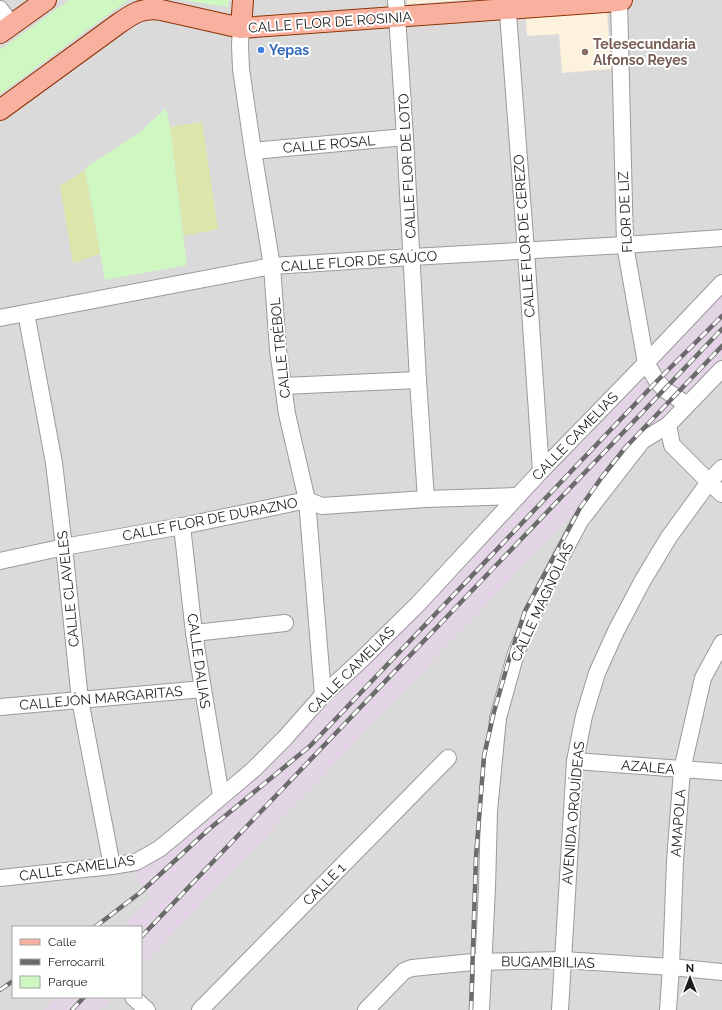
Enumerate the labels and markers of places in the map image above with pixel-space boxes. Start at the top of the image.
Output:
place label: Telesecundaria Alfonso Reyes [593,36,696,68]
place label: Yepas [269,42,309,58]
marker: Yepas [256,45,266,55]
marker: Telesecundaria Alfonso Reyes [580,47,590,57]

